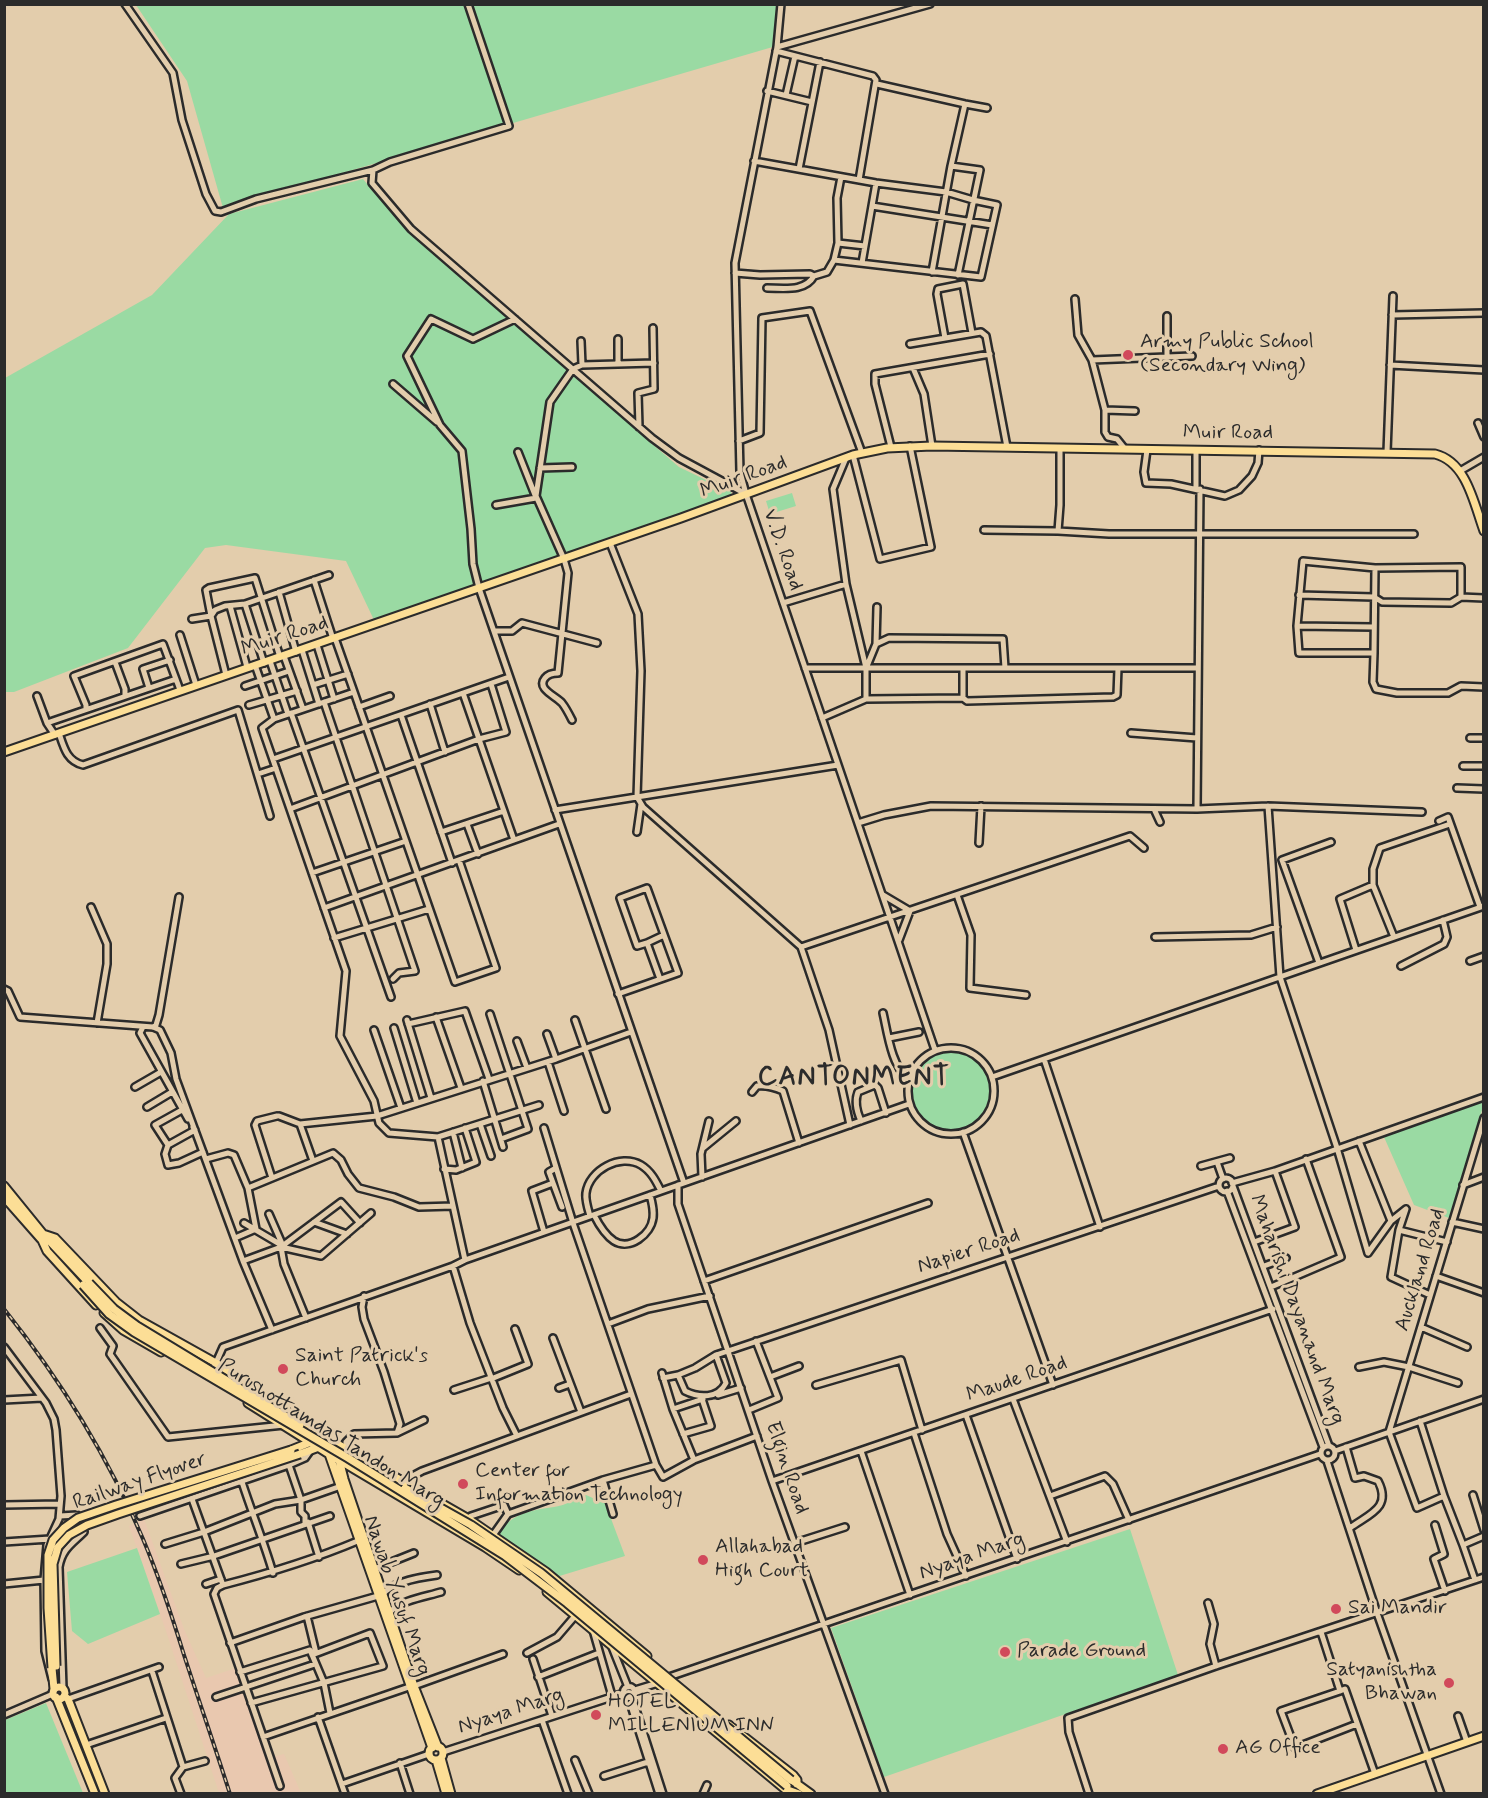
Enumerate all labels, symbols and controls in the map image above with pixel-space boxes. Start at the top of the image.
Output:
place label: Army Public School (Secondary Wing) [1140,330,1314,380]
marker: Army Public School (Secondary Wing) [1121,348,1135,362]
street label: Muir Road [1183,421,1273,447]
street label: Muir Road [697,451,791,505]
street label: V.D. Road [756,506,808,594]
street label: Muir Road [238,611,332,663]
district label: CANTONMENT [756,1062,952,1094]
street label: Maharishi Dayanand Marg [1243,1192,1349,1428]
street label: Auckland Road [1390,1206,1452,1334]
street label: Napier Road [915,1224,1023,1280]
place label: Saint Patrick's Church [295,1344,428,1394]
street label: Maude Road [963,1351,1071,1409]
street label: Purushottamdas Tandon Marg [213,1354,449,1514]
marker: Saint Patrick's Church [276,1362,290,1376]
street label: Elgin Road [758,1418,814,1518]
street label: Railway Flyover [70,1447,210,1517]
place label: Center for Information Technology [475,1459,683,1509]
marker: Center for Information Technology [456,1477,470,1491]
street label: Nawab Yusuf Marg [357,1513,435,1679]
street label: Nyaya Marg [916,1527,1028,1587]
place label: Allahabad High Court [715,1535,809,1585]
marker: Allahabad High Court [696,1553,710,1567]
place label: Sai Mandir [1348,1596,1447,1622]
marker: Sai Mandir [1329,1602,1343,1616]
place label: Parade Ground [1017,1639,1146,1665]
marker: Parade Ground [998,1645,1012,1659]
place label: Satyanishtha Bhawan [1326,1658,1437,1708]
marker: Satyanishtha Bhawan [1442,1676,1456,1690]
street label: Nyaya Marg [455,1683,567,1741]
place label: HOTEL MILLENIUM INN [608,1690,775,1740]
marker: HOTEL MILLENIUM INN [589,1708,603,1722]
place label: AG Office [1235,1736,1321,1762]
marker: AG Office [1216,1742,1230,1756]

